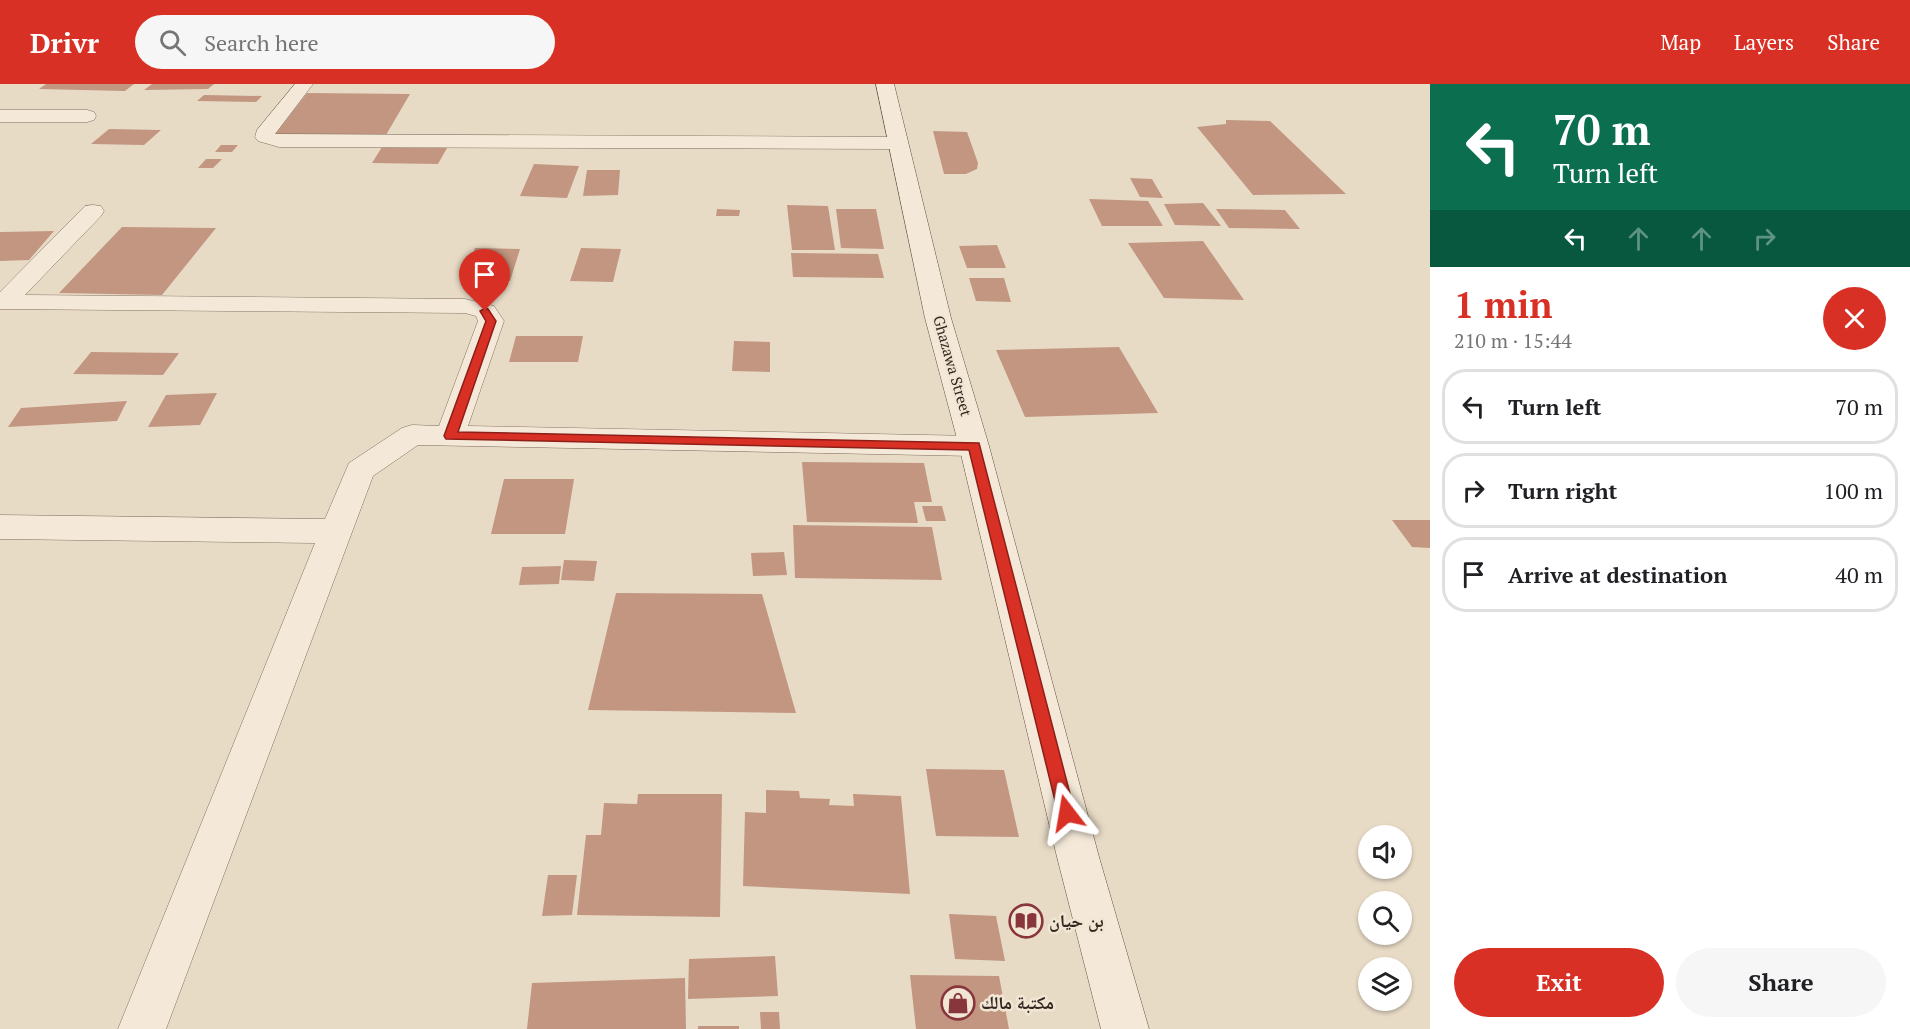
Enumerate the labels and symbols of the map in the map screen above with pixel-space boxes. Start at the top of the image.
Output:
pin [459,249,510,311]
street label: Ghazawa Street [929,313,977,419]
position arrow [1035,781,1099,845]
library icon: بن حيان [1008,903,1044,939]
place label: بن حيان [1049,908,1104,932]
shop icon: مكتبة مالك [940,985,976,1021]
place label: مكتبة مالك [981,990,1054,1014]

